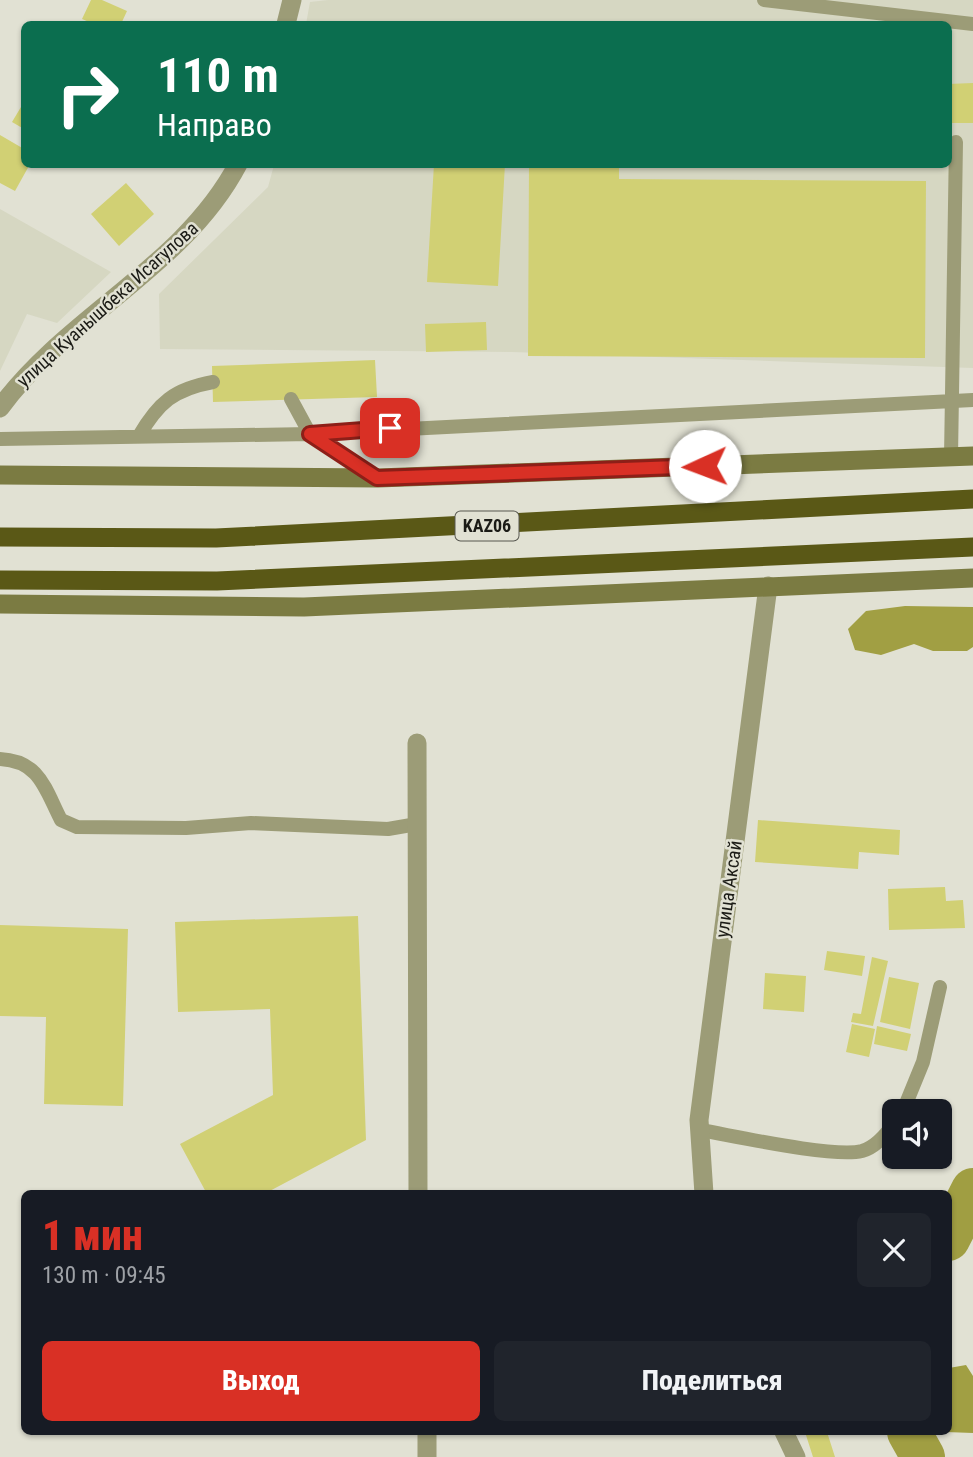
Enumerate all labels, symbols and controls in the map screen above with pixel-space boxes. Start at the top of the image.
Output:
text: 110 m [157,47,279,104]
icon: right [42,49,133,140]
text: Направо [157,106,272,144]
street label: улица Куанышбека Исагулова [12,217,203,392]
pin [360,398,420,458]
icon: arrive [371,409,409,447]
position arrow [668,429,742,503]
road number: KАZ06 [456,512,518,540]
street label: улица Аксай [710,839,747,939]
map controls [882,1099,952,1169]
button: sound [882,1099,952,1169]
text: 1 мин [42,1211,143,1260]
button: close [857,1213,931,1287]
text: 130 m · 09:45 [42,1262,166,1289]
button: Выход [42,1341,480,1421]
button: Поделиться [494,1341,931,1421]

